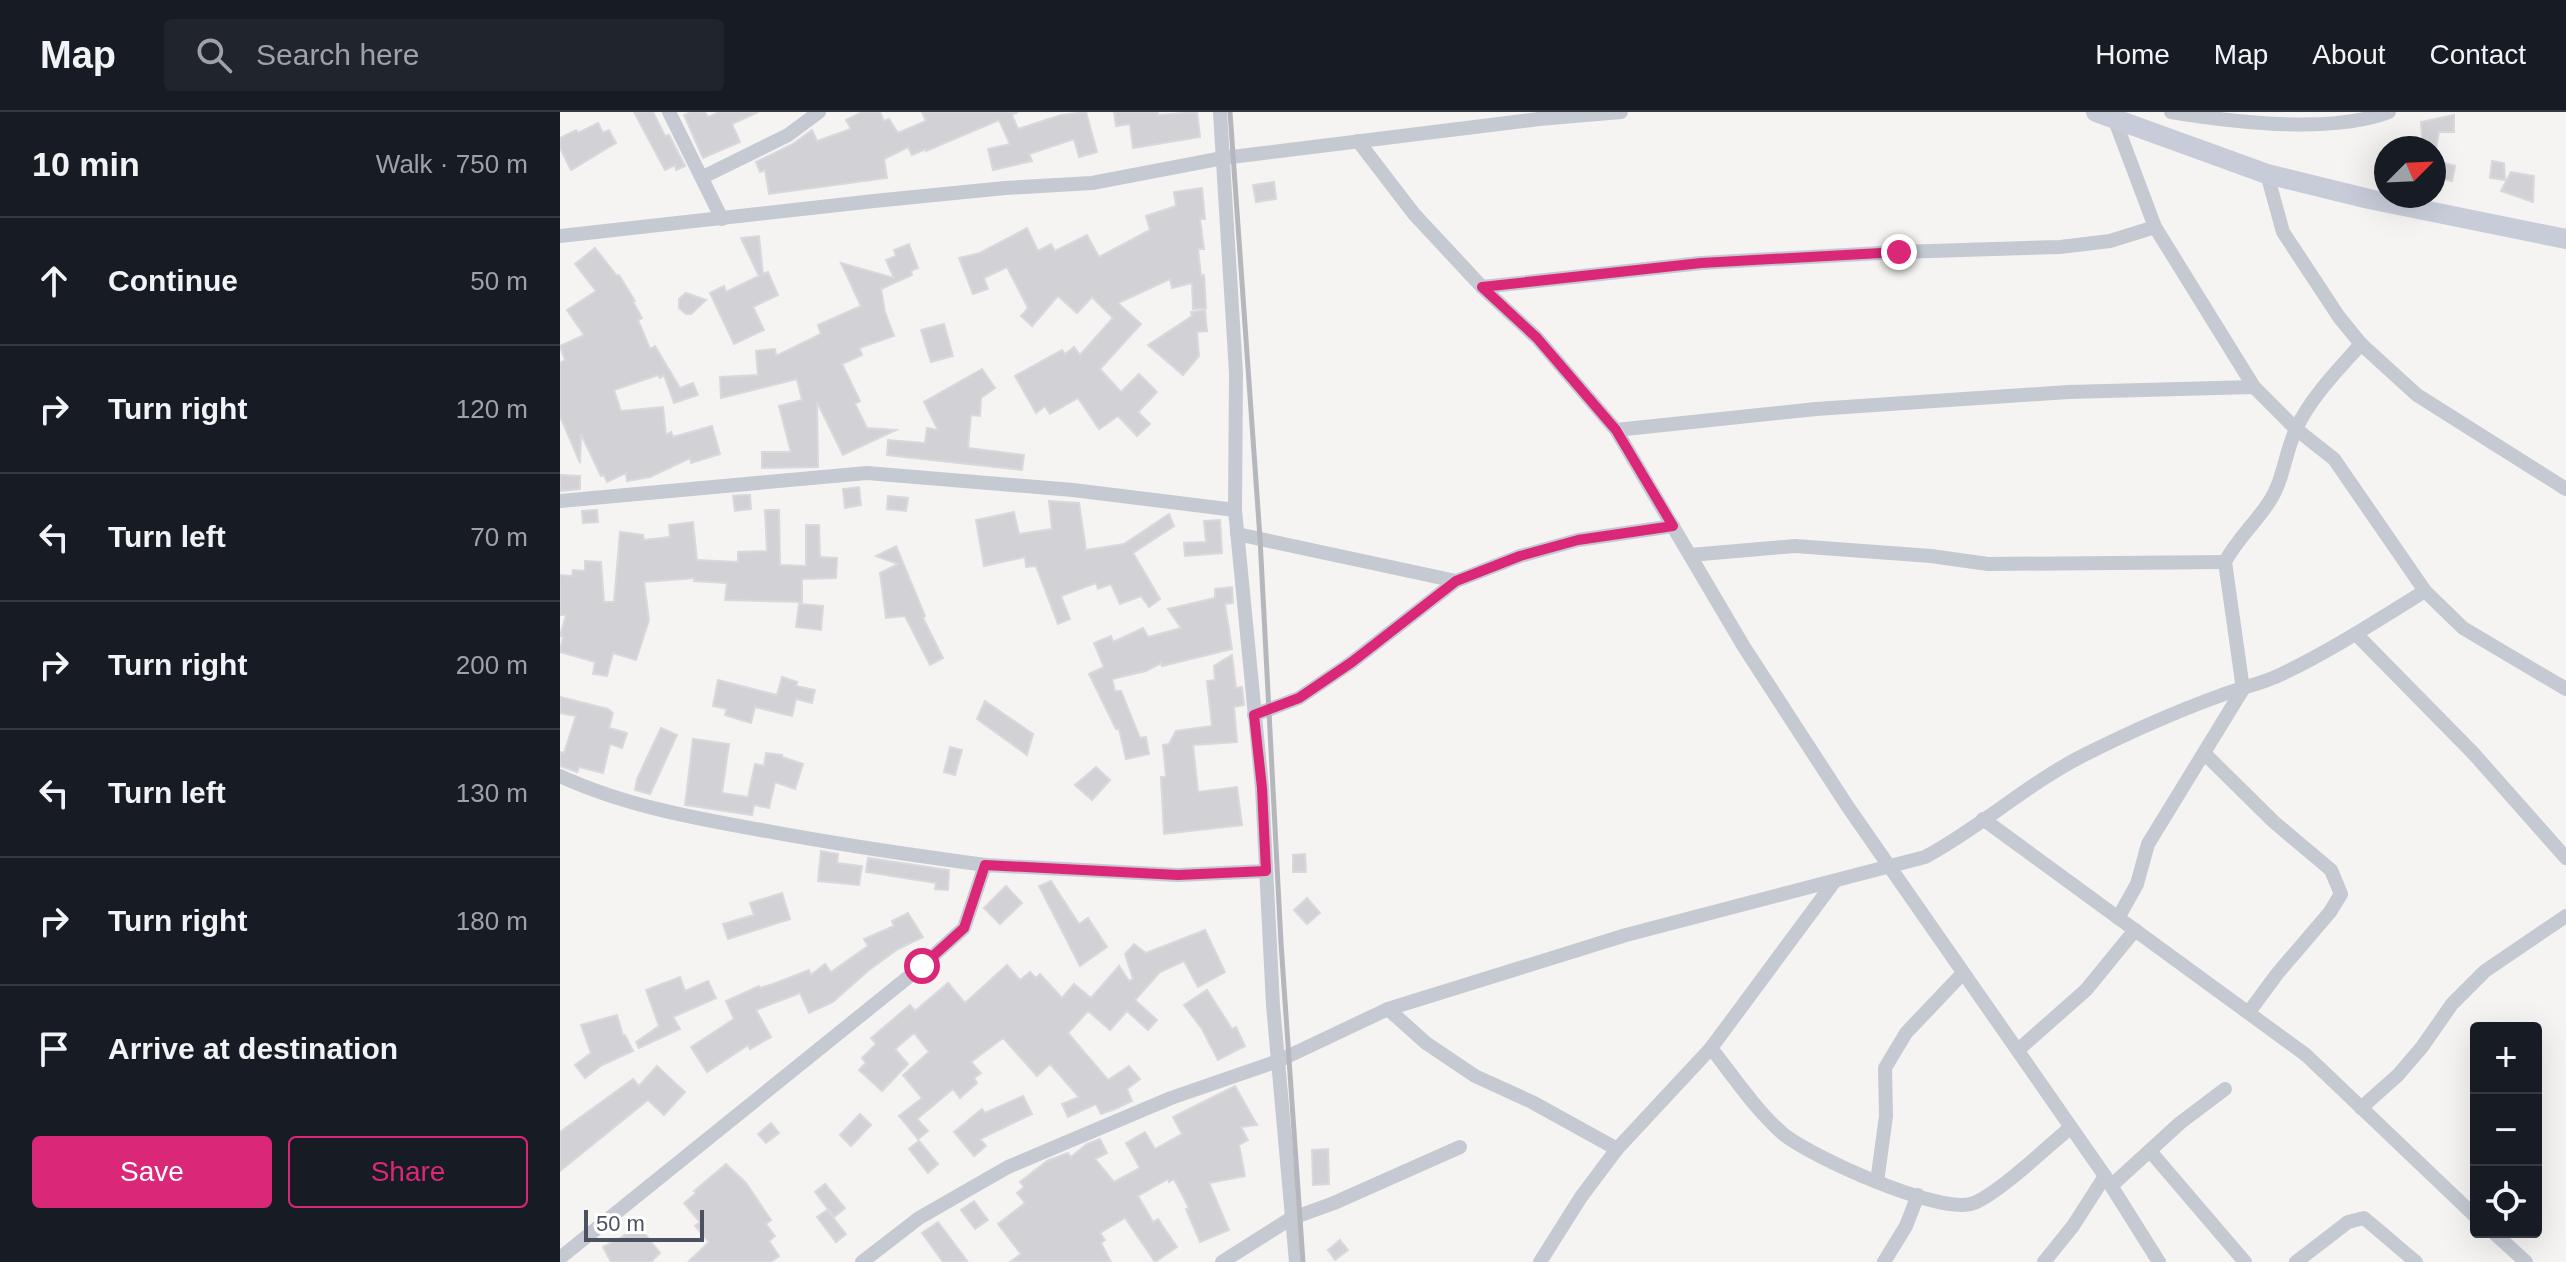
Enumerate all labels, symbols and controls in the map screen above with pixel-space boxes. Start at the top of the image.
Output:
search box [164,19,724,91]
icon: search [192,33,236,77]
text: Map [40,34,116,76]
text: Search here [256,38,419,71]
text: Home [2095,39,2170,70]
text: Map [2214,39,2268,70]
text: About [2312,39,2386,70]
text: Contact [2430,39,2526,70]
north arrow [2374,136,2446,208]
text: 10 min [32,145,140,183]
text: Walk · 750 m [376,149,528,179]
route end [1881,234,1917,270]
icon: ahead [32,259,76,303]
text: Continue [108,264,238,297]
text: 50 m [470,266,528,296]
icon: right [32,387,76,431]
text: Turn right [108,392,247,425]
text: 120 m [456,394,528,424]
icon: left [32,515,76,559]
text: Turn left [108,520,226,553]
text: 70 m [470,522,528,552]
icon: right [32,643,76,687]
text: Turn right [108,648,247,681]
text: 200 m [456,650,528,680]
icon: left [32,771,76,815]
text: Turn left [108,776,226,809]
text: 130 m [456,778,528,808]
icon: right [32,899,76,943]
text: Turn right [108,904,247,937]
text: 180 m [456,906,528,936]
route start [904,948,940,984]
map controls [2470,1022,2542,1238]
button: + [2470,1022,2542,1094]
icon: arrive [32,1027,76,1071]
text: Arrive at destination [108,1032,398,1065]
button: − [2470,1094,2542,1166]
button: Save [32,1136,272,1208]
button: Share [288,1136,528,1208]
button: locate [2470,1166,2542,1238]
scale bar [584,1206,704,1242]
text: 50 m [596,1211,645,1236]

